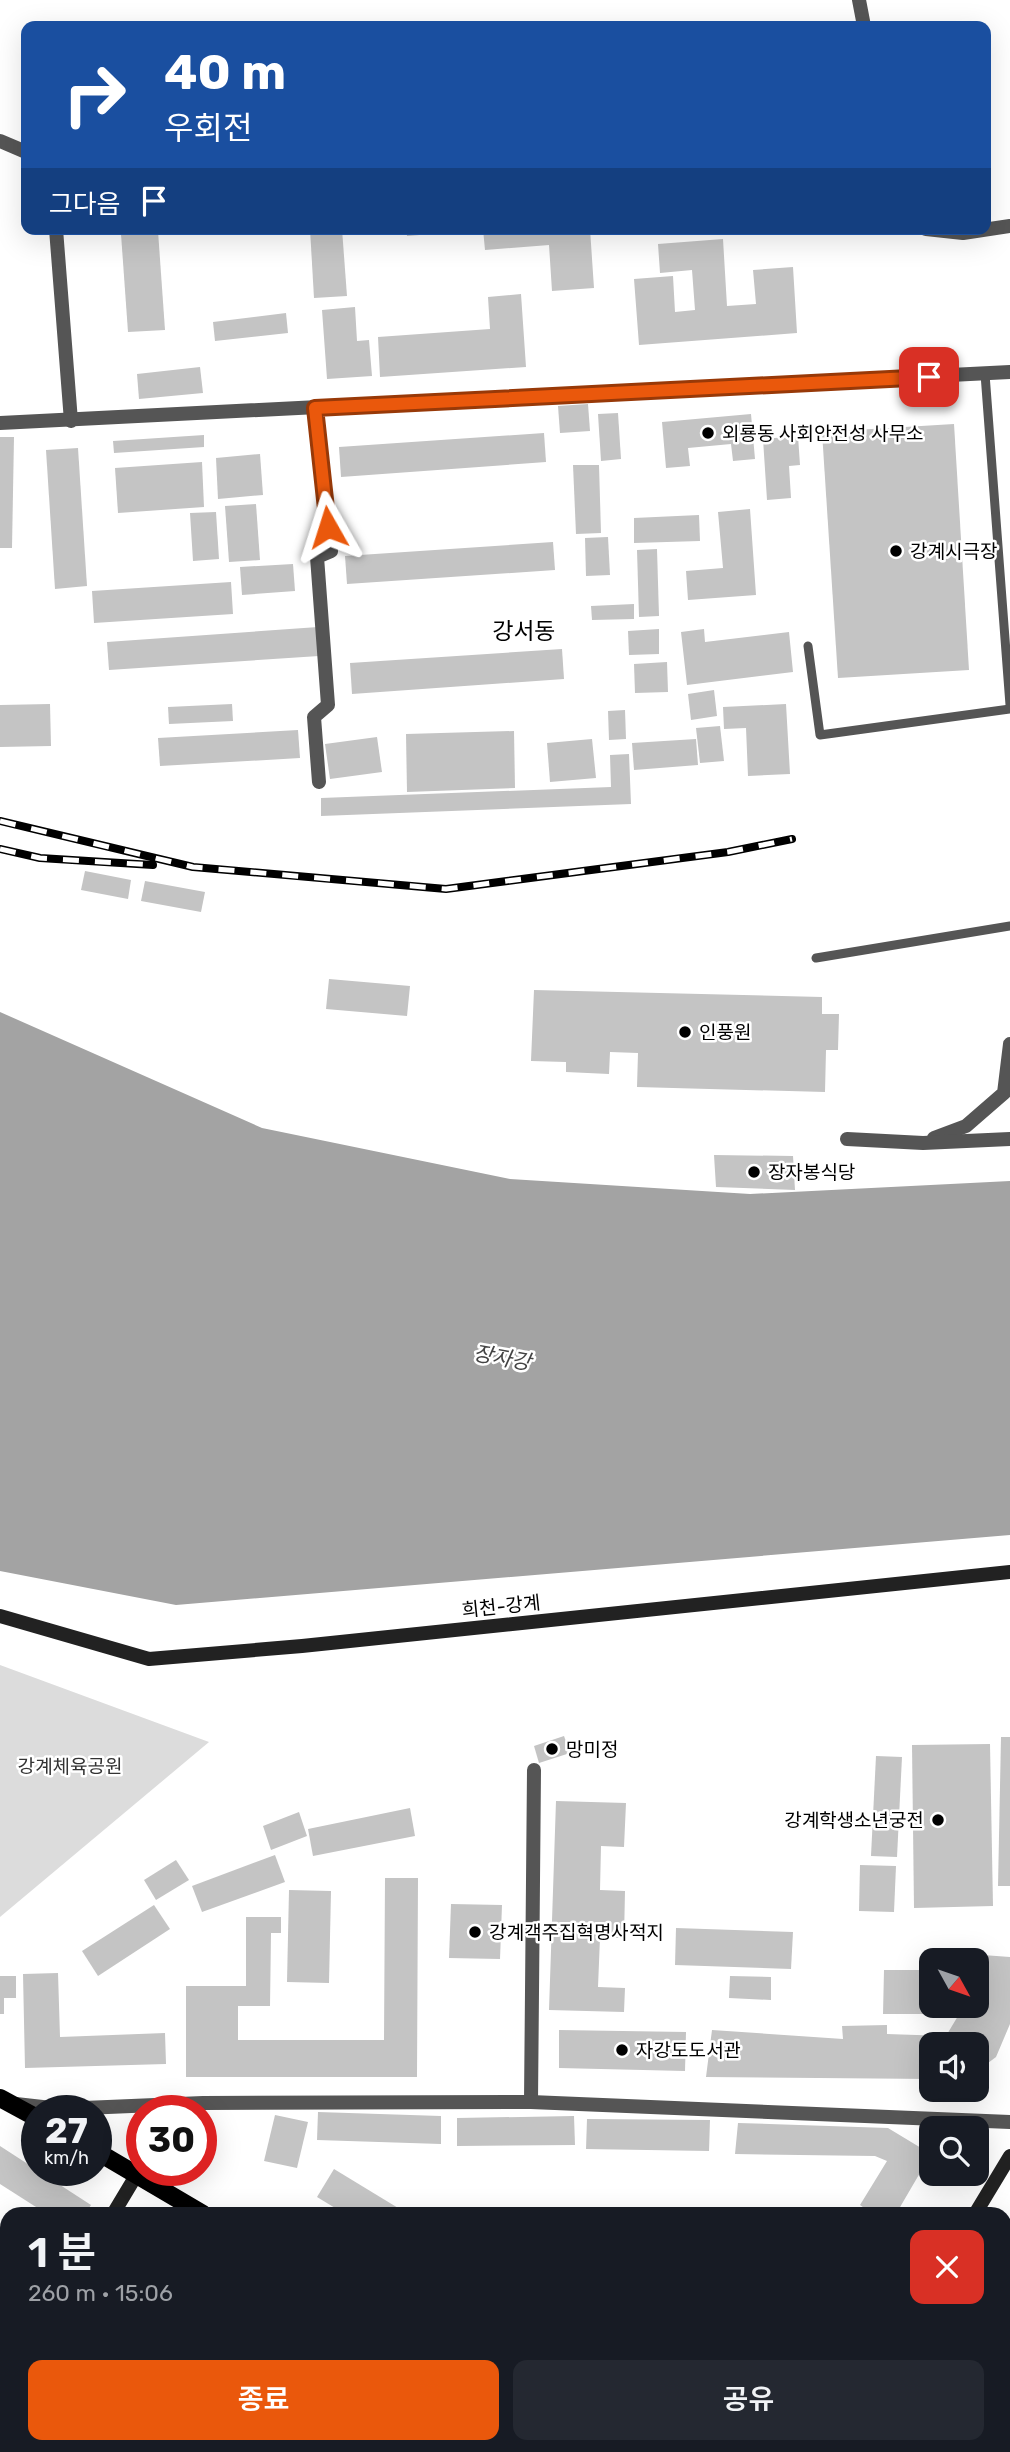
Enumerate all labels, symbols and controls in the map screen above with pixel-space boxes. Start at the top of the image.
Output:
text: 40 m [164,43,286,101]
icon: right [49,49,140,140]
text: 우회전 [164,109,252,147]
icon: arrive [135,182,173,220]
text: 그다음 [49,189,121,220]
pin [899,347,959,407]
icon: arrive [910,358,948,396]
place label: 외룡동 사회안전성 사무소 [722,422,924,445]
marker: 외룡동 사회안전성 사무소 [700,425,716,441]
position arrow [291,490,365,564]
place label: 강계시극장 [910,540,997,563]
marker: 강계시극장 [888,543,904,559]
district label: 강서동 [492,617,556,645]
place label: 인풍원 [699,1021,751,1044]
marker: 인풍원 [677,1024,693,1040]
place label: 장자봉식당 [768,1161,855,1184]
marker: 장자봉식당 [746,1164,762,1180]
water label: 장자강 [471,1340,535,1375]
street label: 희천-강계 [461,1591,542,1622]
place label: 망미정 [566,1738,618,1761]
marker: 망미정 [544,1741,560,1757]
park label: 강계체육공원 [18,1755,122,1778]
place label: 강계학생소년궁전 [784,1809,924,1832]
marker: 강계학생소년궁전 [930,1812,946,1828]
place label: 강계객주집혁명사적지 [489,1921,664,1944]
marker: 강계객주집혁명사적지 [467,1924,483,1940]
north arrow [919,1948,989,2018]
map controls [919,1948,989,2186]
button: sound [919,2032,989,2102]
place label: 자강도도서관 [636,2039,741,2062]
marker: 자강도도서관 [614,2042,630,2058]
speed limit sign: 30 [126,2095,217,2186]
text: 27 [45,2110,88,2152]
button: search [919,2116,989,2186]
text: km/h [44,2147,89,2169]
text: 1 분 [28,2228,96,2278]
button: close [910,2230,984,2304]
text: 260 m · 15:06 [28,2279,173,2307]
button: 종료 [28,2360,499,2440]
button: 공유 [513,2360,984,2440]

